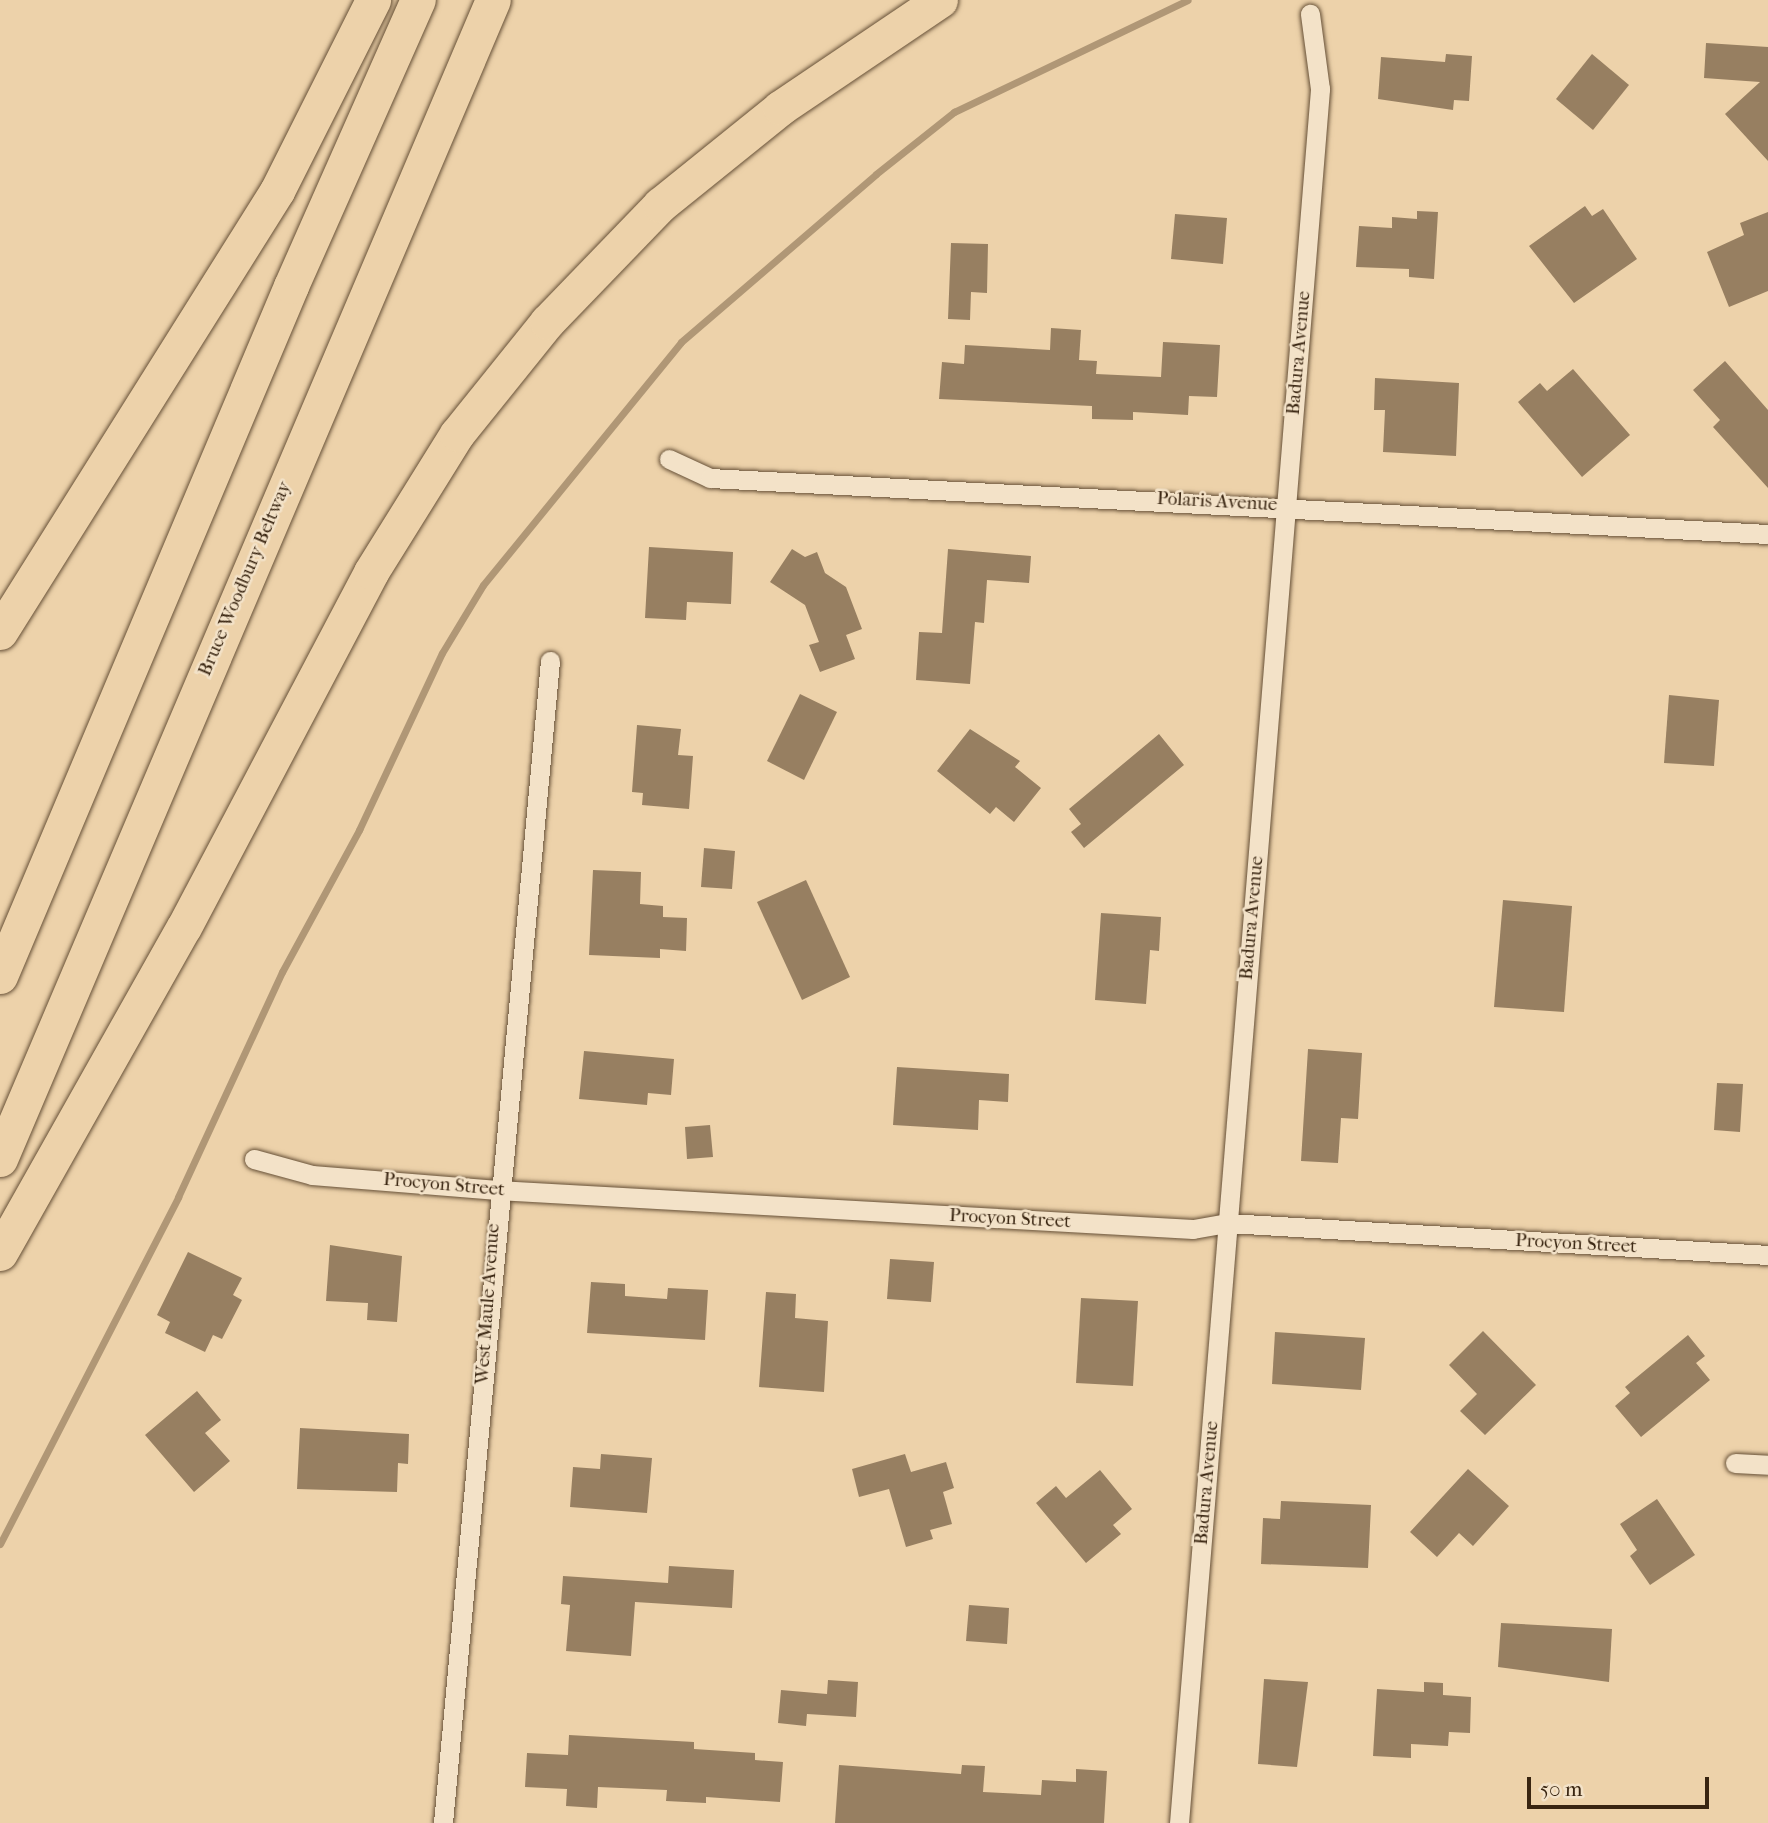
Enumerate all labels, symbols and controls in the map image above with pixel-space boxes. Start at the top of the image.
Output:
street label: Badura Avenue [1282,290,1316,416]
street label: Bruce Woodbury Beltway [194,478,296,680]
street label: Polaris Avenue [1156,487,1278,517]
street label: Badura Avenue [1235,855,1269,981]
street label: Procyon Street [382,1168,506,1202]
street label: Procyon Street [949,1204,1071,1234]
street label: West Maule Avenue [471,1223,505,1385]
street label: Procyon Street [1515,1229,1637,1259]
street label: Badura Avenue [1190,1420,1224,1546]
scale bar [1530,1764,1712,1808]
text: 50 m [1540,1777,1583,1801]

